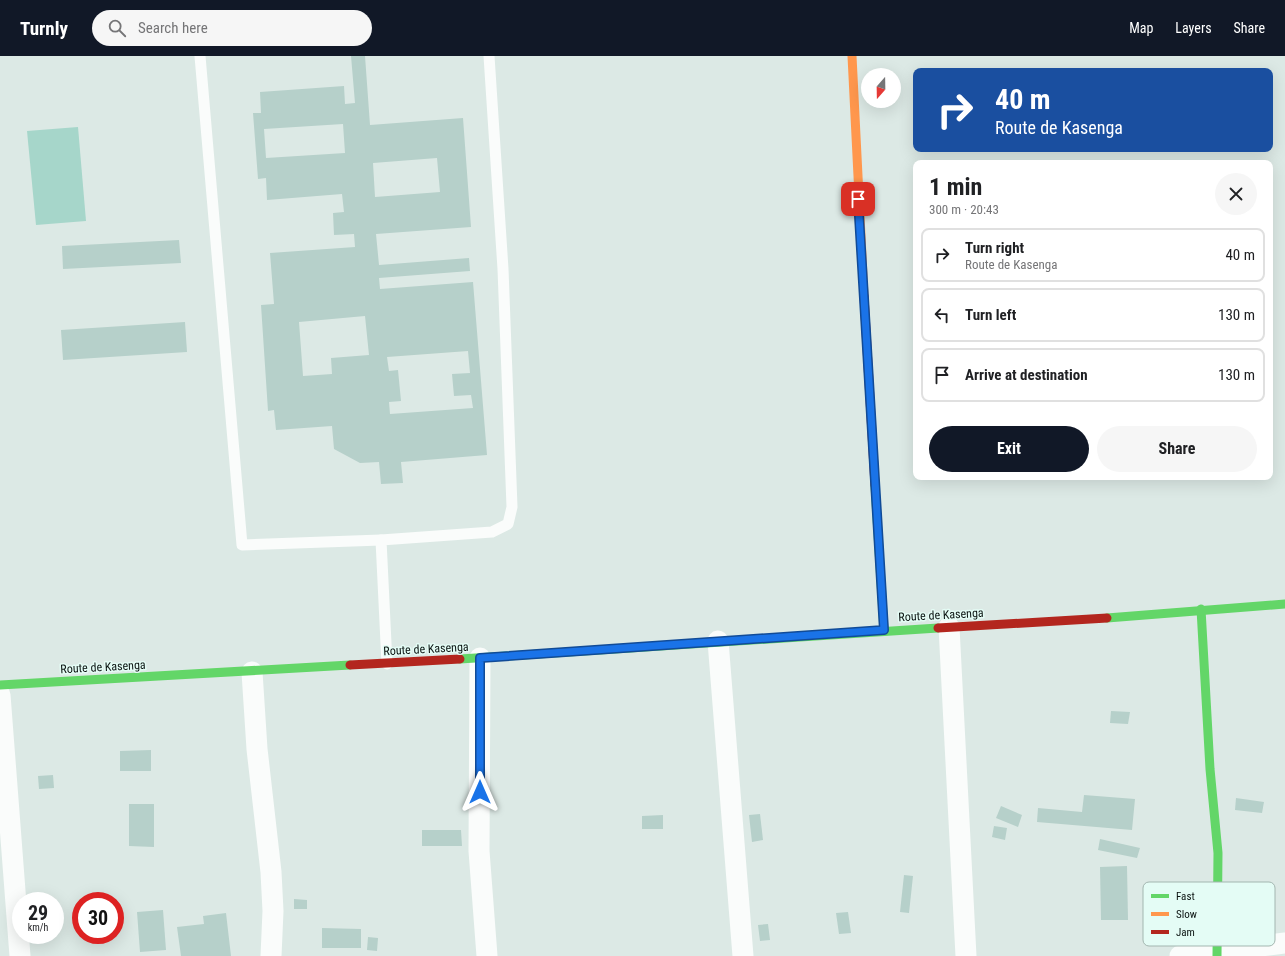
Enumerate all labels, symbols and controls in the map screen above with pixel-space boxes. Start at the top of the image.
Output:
search box [92,10,372,46]
text: Turnly [20,17,68,40]
icon: search [106,17,128,39]
text: Search here [138,19,208,37]
text: Map [1129,20,1153,36]
text: Layers [1175,20,1212,36]
text: Share [1234,20,1265,36]
north arrow [861,68,901,108]
map controls [861,68,901,108]
text: 40 m [995,83,1051,116]
icon: right [929,84,981,136]
text: Route de Kasenga [995,117,1123,138]
text: 1 min [929,173,982,201]
button: close [1215,173,1257,215]
pin [841,182,875,216]
icon: arrive [847,188,869,210]
text: 300 m · 20:43 [929,202,999,217]
text: Turn right [965,239,1024,257]
icon: right [931,244,953,266]
text: 40 m [1225,246,1255,264]
text: Route de Kasenga [965,257,1057,272]
icon: left [931,304,953,326]
text: Turn left [965,306,1016,324]
text: 130 m [1218,306,1255,324]
icon: arrive [931,364,953,386]
text: Arrive at destination [965,366,1088,384]
text: 130 m [1218,366,1255,384]
button: Exit [929,426,1089,472]
button: Share [1097,426,1257,472]
street label: Route de Kasenga [898,606,984,624]
street label: Route de Kasenga [383,640,469,658]
street label: Route de Kasenga [60,658,146,676]
position arrow [459,771,501,813]
legend [1143,882,1275,946]
text: Fast [1176,890,1195,903]
speed limit sign: 30 [72,892,124,944]
text: 29 [28,901,48,925]
text: Slow [1176,908,1197,921]
text: km/h [28,922,48,933]
text: Jam [1176,926,1195,939]

